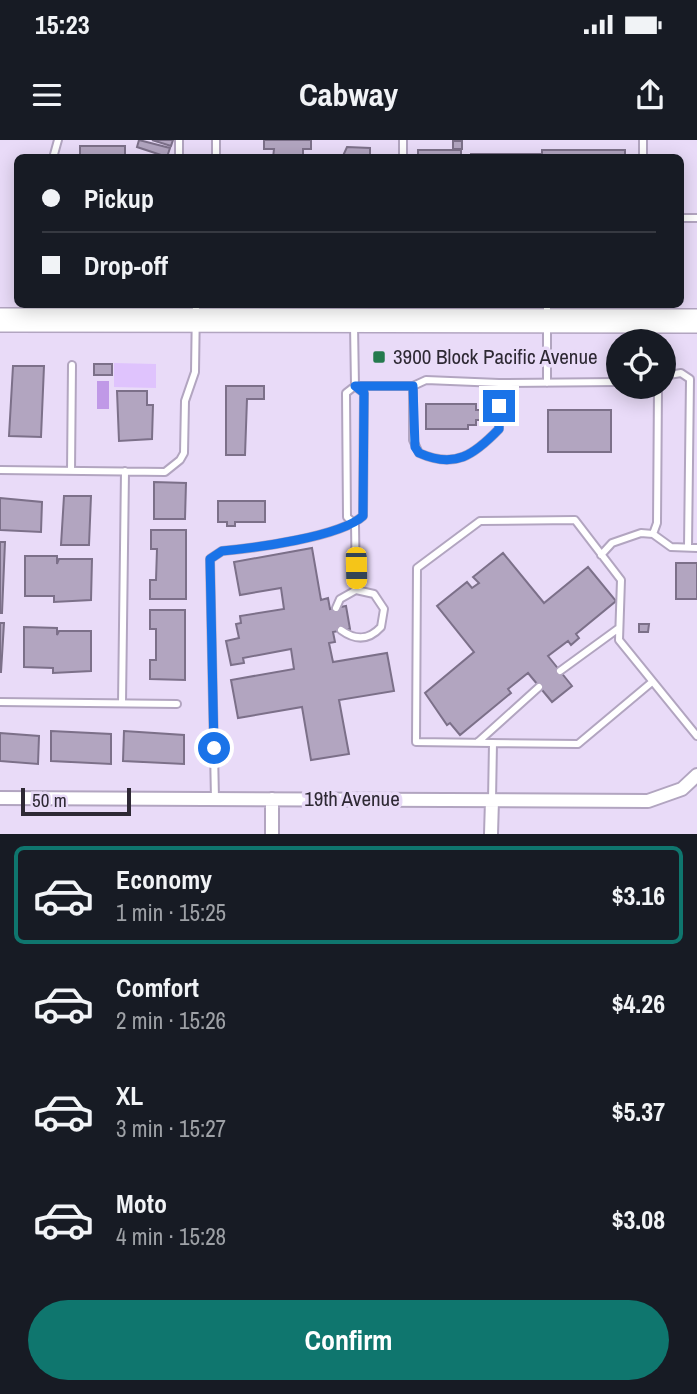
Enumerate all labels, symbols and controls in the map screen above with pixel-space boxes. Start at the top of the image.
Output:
text: 15:23 [35,7,90,42]
text: Cabway [299,73,398,116]
icon: menu [28,76,66,114]
icon: share [631,76,669,114]
text: Pickup [84,181,154,216]
text: Drop-off [84,248,168,283]
map controls [606,329,676,399]
button: locate [606,329,676,399]
place label: 3900 Block Pacific Avenue [393,342,598,371]
marker: 3900 Block Pacific Avenue [371,349,387,365]
route end [483,390,515,422]
car [346,547,367,589]
route start [198,732,230,764]
street label: 19th Avenue [304,784,400,813]
scale bar [21,785,131,817]
text: 50 m [32,787,67,813]
text: Economy [116,862,212,897]
icon: car [32,864,95,927]
text: $3.16 [612,878,665,913]
text: 1 min · 15:25 [116,897,226,928]
text: Comfort [116,970,199,1005]
icon: car [32,972,95,1035]
text: $4.26 [612,986,665,1021]
text: 2 min · 15:26 [116,1005,226,1036]
text: XL [116,1078,143,1113]
icon: car [32,1080,95,1143]
text: $5.37 [612,1094,665,1129]
text: 3 min · 15:27 [116,1113,226,1144]
text: Moto [116,1186,167,1221]
icon: car [32,1188,95,1251]
text: $3.08 [612,1202,665,1237]
text: 4 min · 15:28 [116,1221,226,1252]
button: Confirm [28,1300,669,1380]

